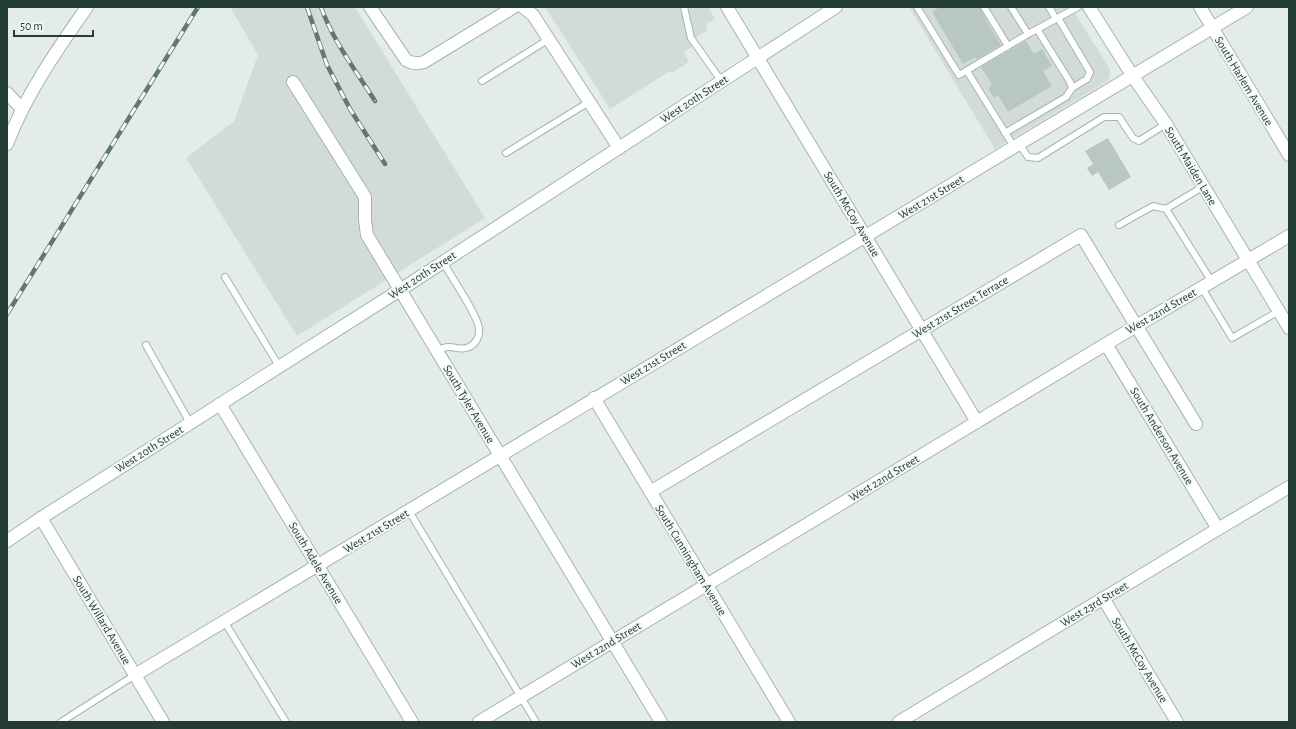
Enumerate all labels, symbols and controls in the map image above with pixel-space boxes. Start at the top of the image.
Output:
scale bar [14,12,93,38]
text: 50 m [20,20,43,32]
street label: South Harlem Avenue [1213,34,1275,128]
street label: West 20th Street [658,73,730,125]
street label: South Maiden Lane [1163,125,1219,207]
street label: South McCoy Avenue [821,169,882,259]
street label: West 21st Street [896,173,966,221]
street label: West 20th Street [386,249,458,301]
street label: West 21st Street Terrace [910,274,1010,340]
street label: West 22nd Street [1124,286,1199,336]
street label: West 21st Street [618,339,688,387]
street label: South Tyler Avenue [440,363,497,446]
street label: South Anderson Avenue [1128,385,1196,487]
street label: West 20th Street [113,423,185,475]
street label: West 22nd Street [847,452,921,504]
street label: South Cunningham Avenue [653,502,729,618]
street label: West 21st Street [341,507,411,555]
street label: South Adele Avenue [287,520,345,606]
street label: South Willard Avenue [71,573,133,667]
street label: West 23rd Street [1058,579,1130,629]
street label: South McCoy Avenue [1109,615,1170,705]
street label: West 22nd Street [569,619,643,671]

